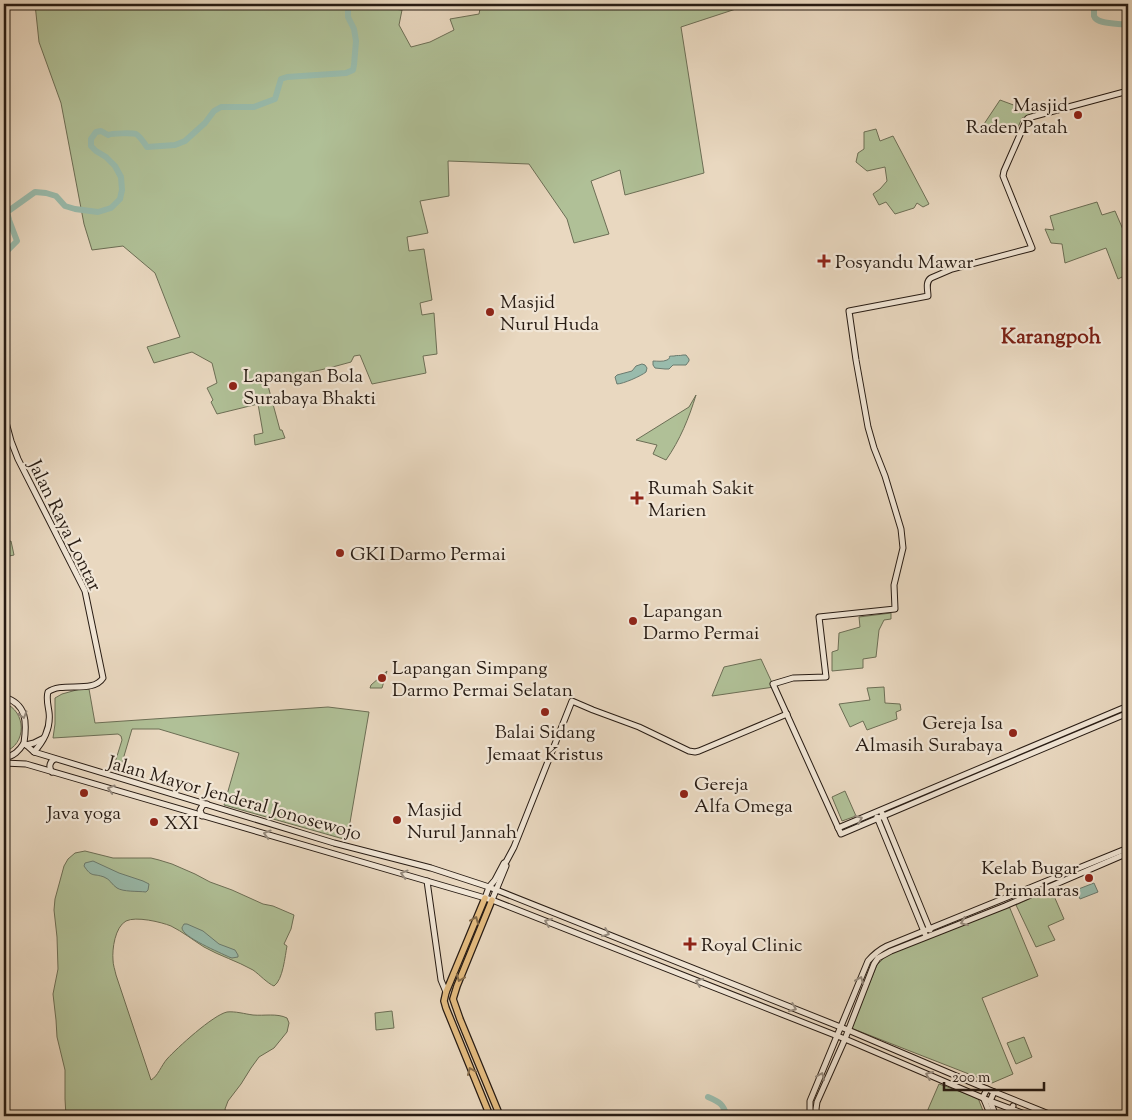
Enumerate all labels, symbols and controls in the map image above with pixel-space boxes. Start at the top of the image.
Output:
place label: Masjid Raden Patah [966,93,1068,142]
marker: Masjid Raden Patah [1072,109,1084,121]
place label: Posyandu Mawar [835,250,973,277]
marker: Posyandu Mawar [817,254,831,268]
place label: Masjid Nurul Huda [500,290,599,339]
marker: Masjid Nurul Huda [484,306,496,318]
district label: Karangpoh [1001,323,1102,353]
place label: Lapangan Bola Surabaya Bhakti [243,364,376,413]
marker: Lapangan Bola Surabaya Bhakti [227,380,239,392]
street label: Jalan Raya Lontar [20,455,107,596]
place label: Rumah Sakit Marien [648,476,754,525]
marker: Rumah Sakit Marien [630,491,644,505]
place label: GKI Darmo Permai [350,542,506,569]
marker: GKI Darmo Permai [334,547,346,559]
place label: Lapangan Darmo Permai [643,599,759,648]
marker: Lapangan Darmo Permai [627,615,639,627]
place label: Lapangan Simpang Darmo Permai Selatan [392,656,573,705]
marker: Lapangan Simpang Darmo Permai Selatan [376,672,388,684]
marker: Balai Sidang Jemaat Kristus [539,706,551,718]
one-way arrow [17,710,27,719]
place label: Gereja Isa Almasih Surabaya [855,711,1003,760]
place label: Balai Sidang Jemaat Kristus [486,720,603,769]
marker: Gereja Isa Almasih Surabaya [1007,727,1019,739]
street label: Jalan Mayor Jenderal Jonosewojo [103,750,365,849]
place label: Gereja Alfa Omega [694,772,793,821]
one-way arrow [106,784,115,795]
marker: Java yoga [78,787,90,799]
marker: Gereja Alfa Omega [678,788,690,800]
place label: Masjid Nurul Jannah [407,798,517,847]
place label: Java yoga [46,801,121,828]
place label: XXI [164,811,199,838]
marker: Masjid Nurul Jannah [391,814,403,826]
one-way arrow [855,815,863,825]
marker: XXI [148,816,160,828]
one-way arrow [263,830,271,840]
place label: Kelab Bugar Primalaras [981,856,1079,905]
one-way arrow [401,870,409,880]
marker: Kelab Bugar Primalaras [1083,872,1095,884]
one-way arrow [469,916,480,925]
one-way arrow [960,916,969,926]
one-way arrow [544,918,553,928]
one-way arrow [601,927,610,938]
place label: Royal Clinic [701,933,803,960]
marker: Royal Clinic [683,937,697,951]
one-way arrow [456,973,466,981]
one-way arrow [854,976,865,985]
one-way arrow [695,978,704,988]
one-way arrow [789,1003,797,1013]
scale bar [944,1060,1044,1092]
one-way arrow [467,1067,478,1076]
text: 200 m [952,1068,991,1089]
one-way arrow [925,1071,934,1081]
one-way arrow [814,1072,825,1081]

